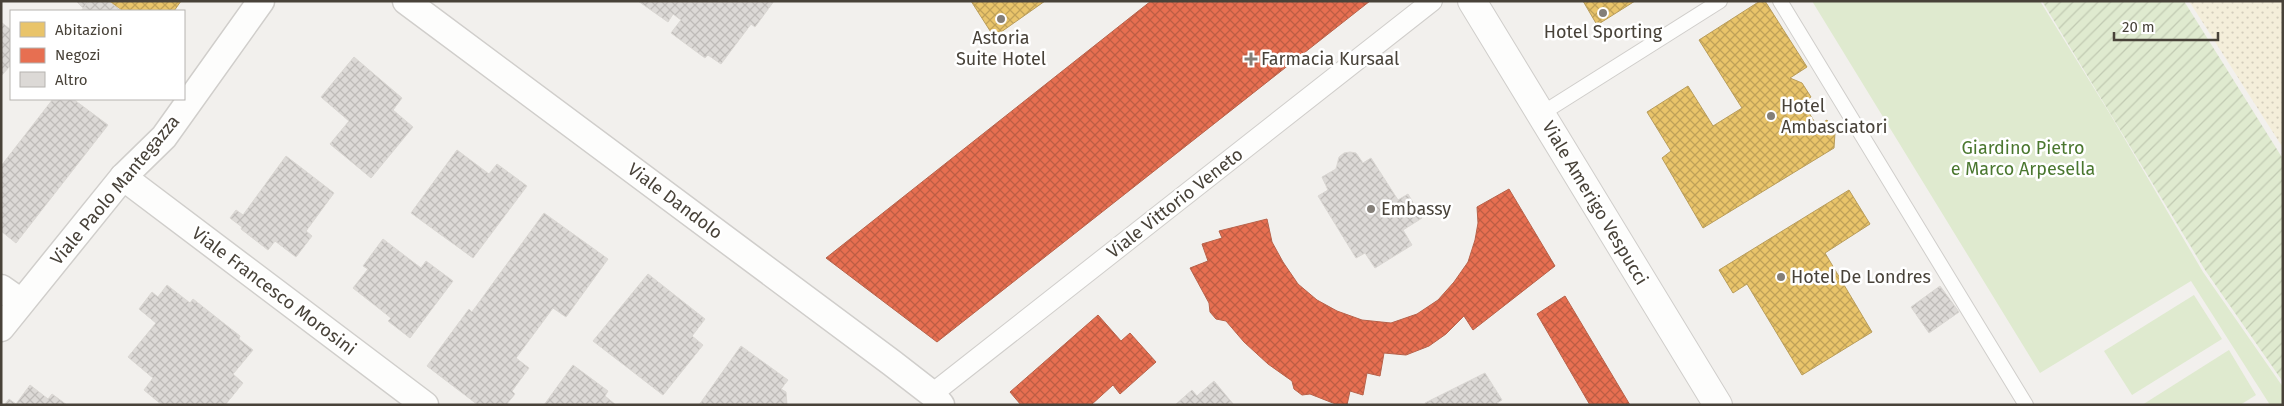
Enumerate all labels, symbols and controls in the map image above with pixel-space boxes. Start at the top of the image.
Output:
marker: Hotel Sporting [1597,7,1609,19]
legend [10,10,185,100]
scale bar [2114,10,2218,42]
marker: Astoria Suite Hotel [995,13,1007,25]
text: 20 m [2122,18,2155,36]
text: Abitazioni [55,21,123,39]
place label: Hotel Sporting [1544,21,1663,43]
place label: Astoria Suite Hotel [956,27,1046,70]
text: Negozi [55,46,100,64]
place label: Farmacia Kursaal [1261,48,1399,70]
marker: Farmacia Kursaal [1245,53,1257,65]
text: Altro [55,71,88,89]
place label: Hotel Ambasciatori [1781,95,1888,138]
street label: Viale Paolo Mantegazza [46,110,184,270]
marker: Hotel Ambasciatori [1765,110,1777,122]
street label: Viale Amerigo Vespucci [1537,117,1653,289]
park label: Giardino Pietro e Marco Arpesella [1951,137,2095,180]
street label: Viale Vittorio Veneto [1103,143,1247,263]
street label: Viale Dandolo [623,158,727,244]
place label: Embassy [1381,198,1451,220]
marker: Embassy [1365,203,1377,215]
street label: Viale Francesco Morosini [188,222,360,360]
place label: Hotel De Londres [1791,266,1931,288]
marker: Hotel De Londres [1775,271,1787,283]

